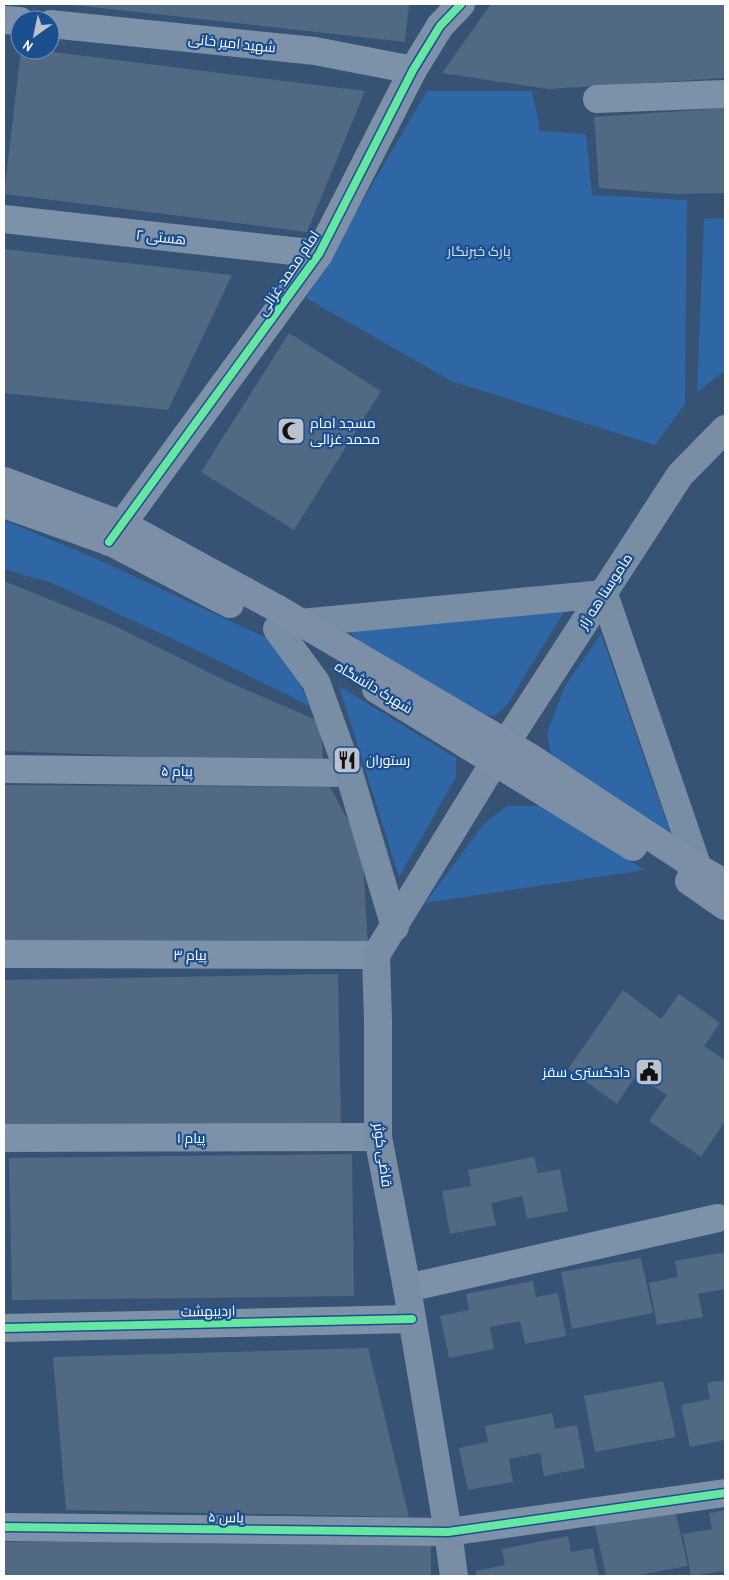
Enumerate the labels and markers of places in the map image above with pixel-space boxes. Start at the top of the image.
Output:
place label: مسجد امام محمد غزالی [310,414,380,448]
mosque icon: مسجد امام محمد غزالی [276,416,306,446]
restaurant icon: رستوران [332,745,362,775]
place label: رستوران [366,751,410,769]
public building icon: دادگستری سقز [634,1057,664,1087]
place label: دادگستری سقز [541,1063,630,1081]

